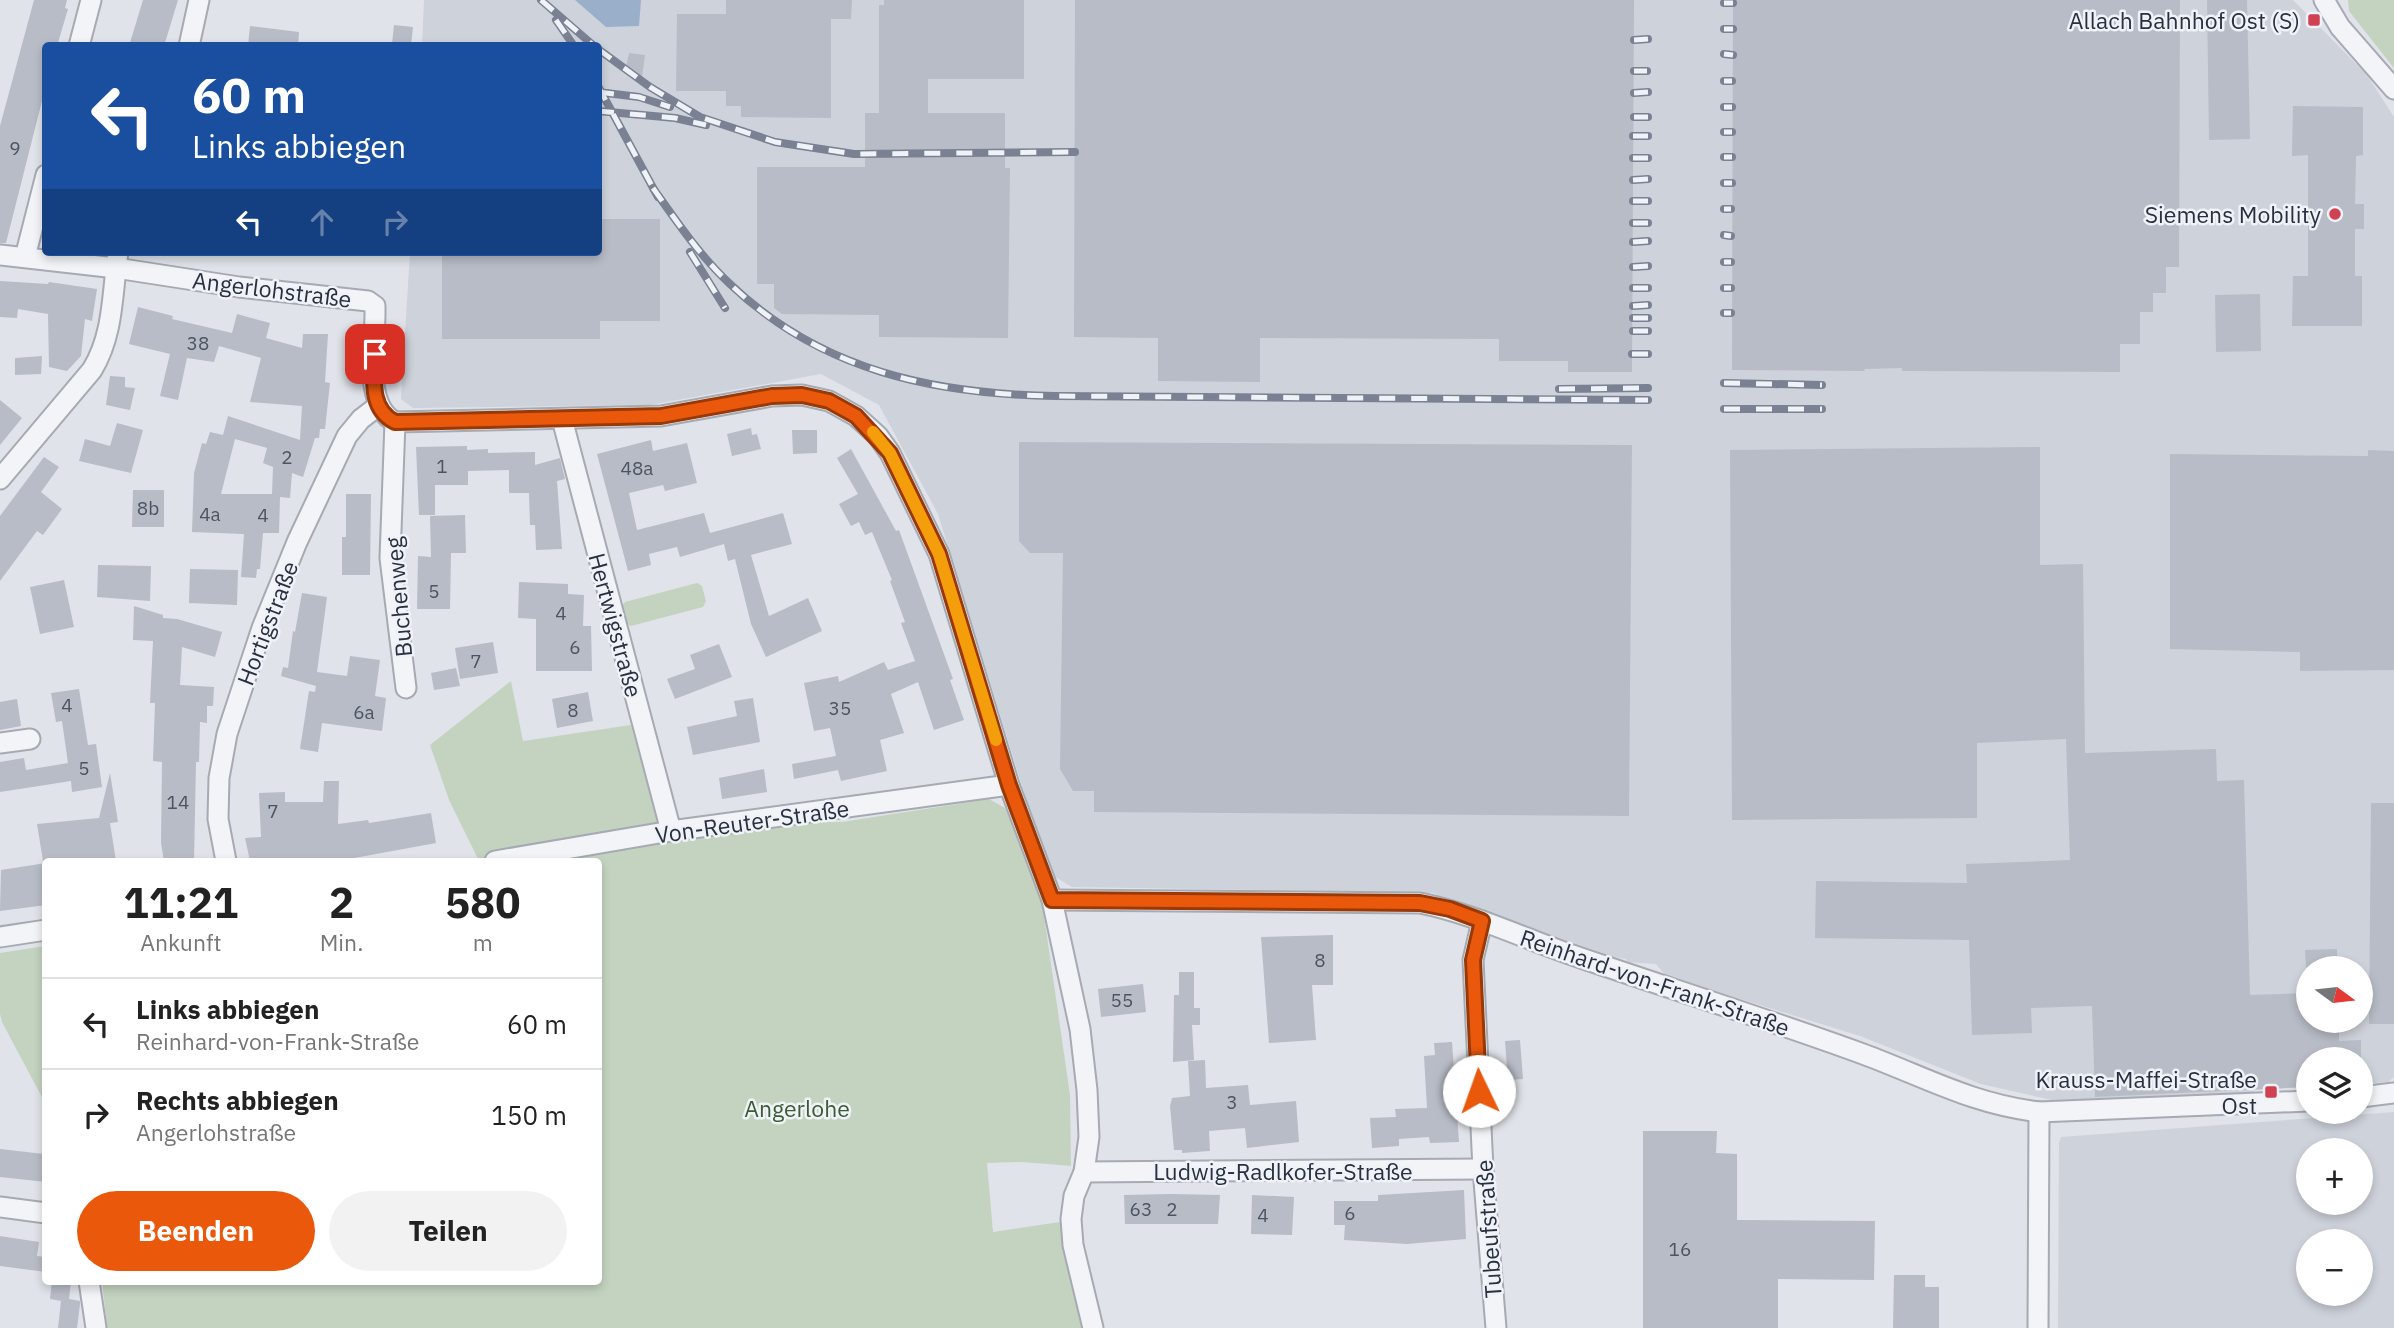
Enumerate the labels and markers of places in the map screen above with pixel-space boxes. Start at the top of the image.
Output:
place label: Allach Bahnhof Ost (S) [2069,5,2300,35]
marker: Allach Bahnhof Ost (S) [2306,12,2322,28]
place label: Siemens Mobility [2145,199,2322,229]
marker: Siemens Mobility [2327,206,2343,222]
pin [345,324,405,384]
place label: Krauss-Maffei-Straße Ost [2035,1064,2257,1120]
marker: Krauss-Maffei-Straße Ost [2263,1084,2279,1100]

